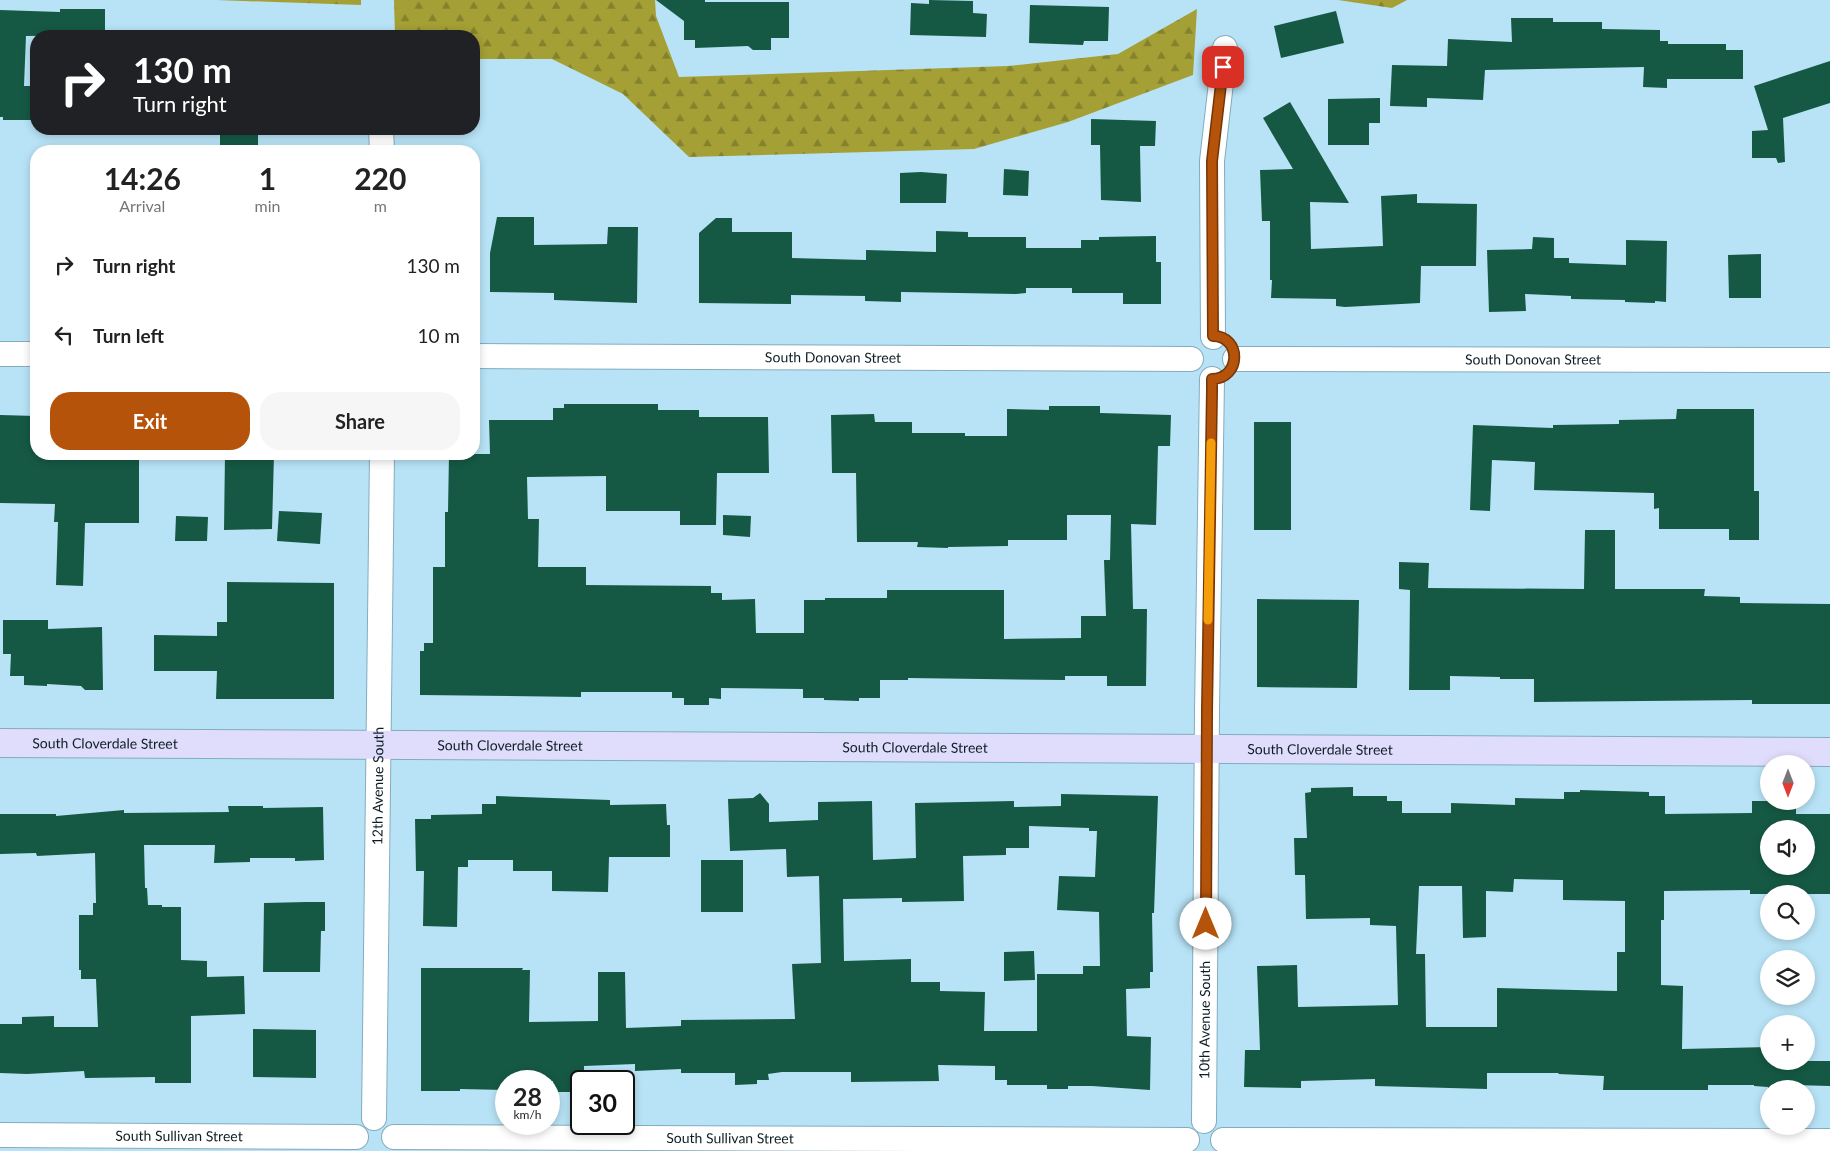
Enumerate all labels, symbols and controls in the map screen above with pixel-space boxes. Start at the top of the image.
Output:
pin [1202,46,1244,88]
text: 130 m [133,48,232,90]
icon: right [50,50,115,115]
icon: arrive [1209,53,1237,81]
text: Turn right [133,90,227,117]
text: 14:26 [104,160,181,196]
text: 1 [259,160,276,196]
text: 220 [354,160,406,196]
text: Arrival [119,196,165,215]
text: min [255,196,281,215]
text: m [374,196,387,215]
icon: right [50,251,78,279]
text: Turn right [93,254,175,277]
text: 130 m [406,254,460,277]
icon: left [50,321,78,349]
text: Turn left [93,324,164,347]
text: 10 m [417,324,460,347]
street label: South Donovan Street [765,348,901,366]
street label: South Donovan Street [1465,350,1601,368]
button: Exit [50,392,250,450]
button: Share [260,392,460,450]
street label: 12th Avenue South [368,727,387,845]
street label: South Cloverdale Street [32,734,178,752]
street label: South Cloverdale Street [437,736,583,754]
street label: South Cloverdale Street [842,738,988,756]
street label: South Cloverdale Street [1247,740,1393,758]
north arrow [1760,755,1815,810]
map controls [1760,755,1815,1135]
button: sound [1760,820,1815,875]
button: search [1760,885,1815,940]
position arrow [1179,897,1231,949]
button: layers [1760,950,1815,1005]
street label: 10th Avenue South [1195,961,1213,1079]
button: + [1760,1015,1815,1070]
speed limit sign: 30 [570,1070,635,1135]
button: − [1760,1080,1815,1135]
text: 28 [513,1081,542,1111]
text: km/h [513,1107,542,1122]
street label: South Sullivan Street [115,1127,243,1144]
street label: South Sullivan Street [666,1129,794,1147]

